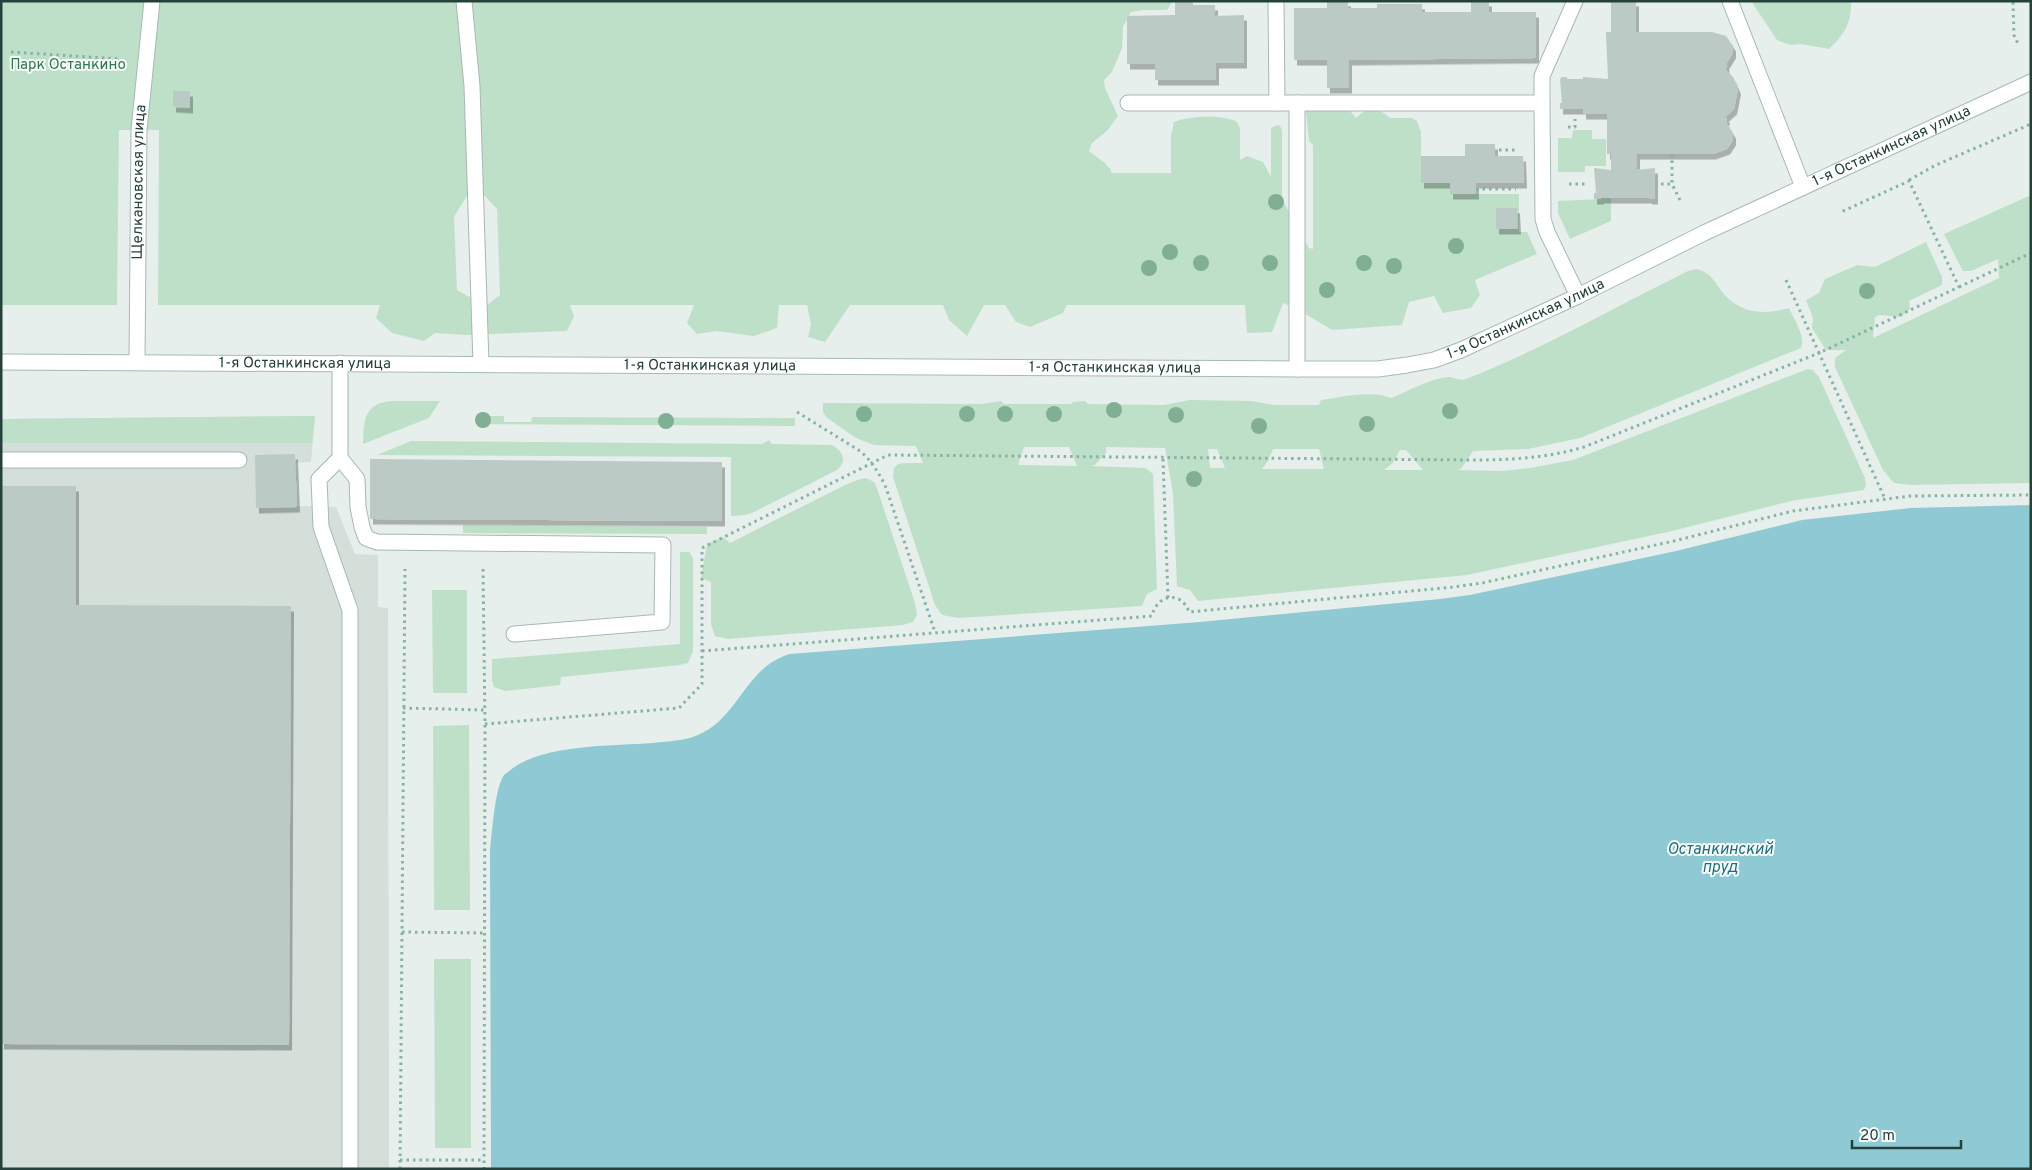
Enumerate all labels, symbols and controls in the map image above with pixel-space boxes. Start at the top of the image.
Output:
park label: Парк Останкино [10,56,126,75]
street label: 1-я Останкинская улица [1810,102,1974,191]
street label: Щелкановская улица [128,103,151,260]
street label: 1-я Останкинская улица [1444,275,1608,364]
street label: 1-я Останкинская улица [219,354,391,374]
street label: 1-я Останкинская улица [624,356,796,376]
street label: 1-я Останкинская улица [1029,358,1201,378]
water label: Останкинский пруд [1667,840,1774,878]
scale bar [1852,1118,1961,1150]
text: 20 m [1860,1127,1895,1146]

